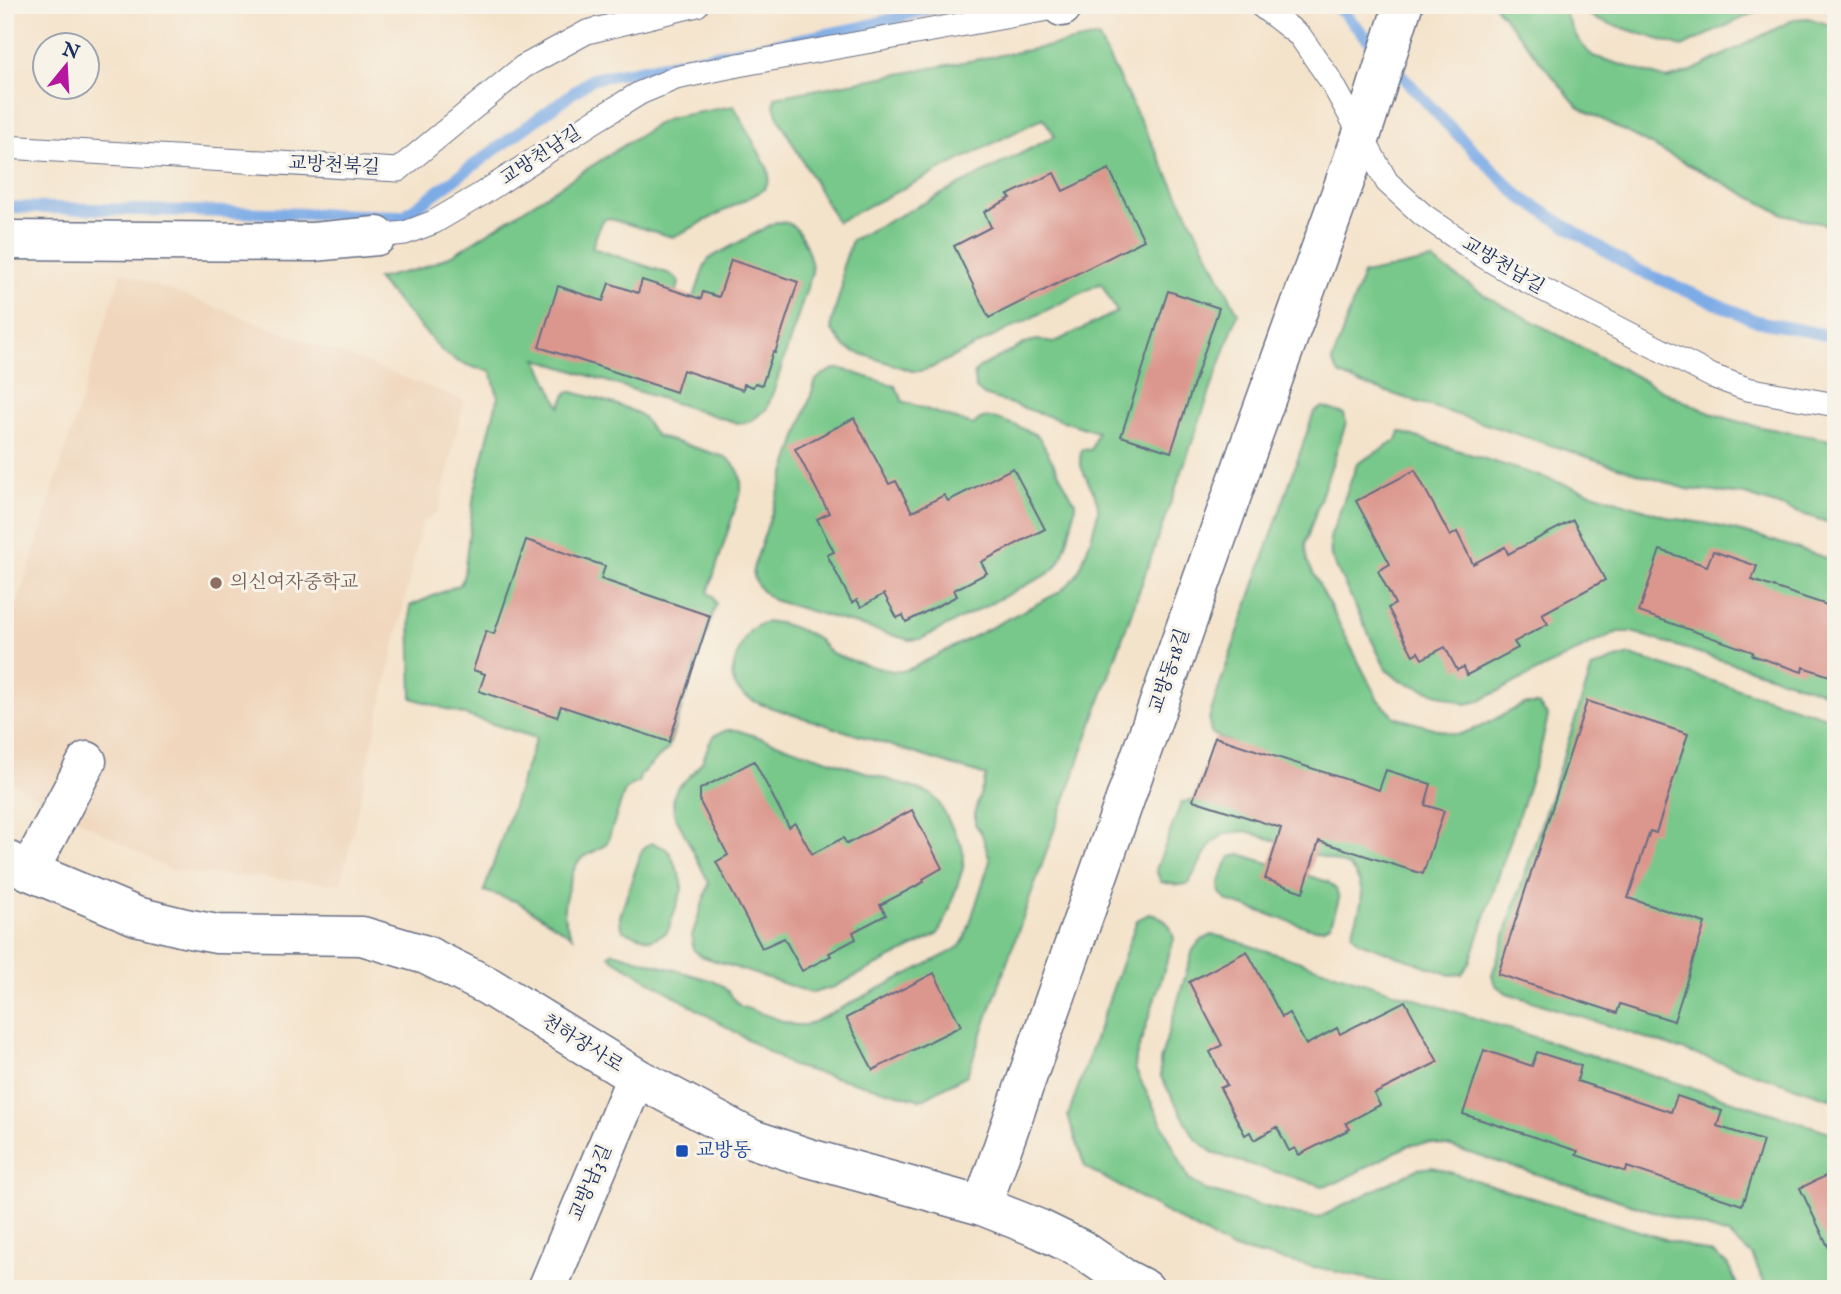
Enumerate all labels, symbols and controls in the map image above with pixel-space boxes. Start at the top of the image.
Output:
north arrow [32,32,102,102]
text: N [58,37,83,66]
street label: 교방천남길 [496,121,586,191]
street label: 교방천북길 [288,152,380,180]
street label: 교방천남길 [1457,232,1549,300]
place label: 의신여자중학교 [230,571,358,595]
marker: 의신여자중학교 [208,575,224,591]
street label: 교방동18길 [1144,626,1196,716]
street label: 천하장사로 [537,1010,627,1078]
place label: 교방동 [696,1139,752,1163]
street label: 교방남3길 [564,1141,618,1225]
marker: 교방동 [674,1143,690,1159]

